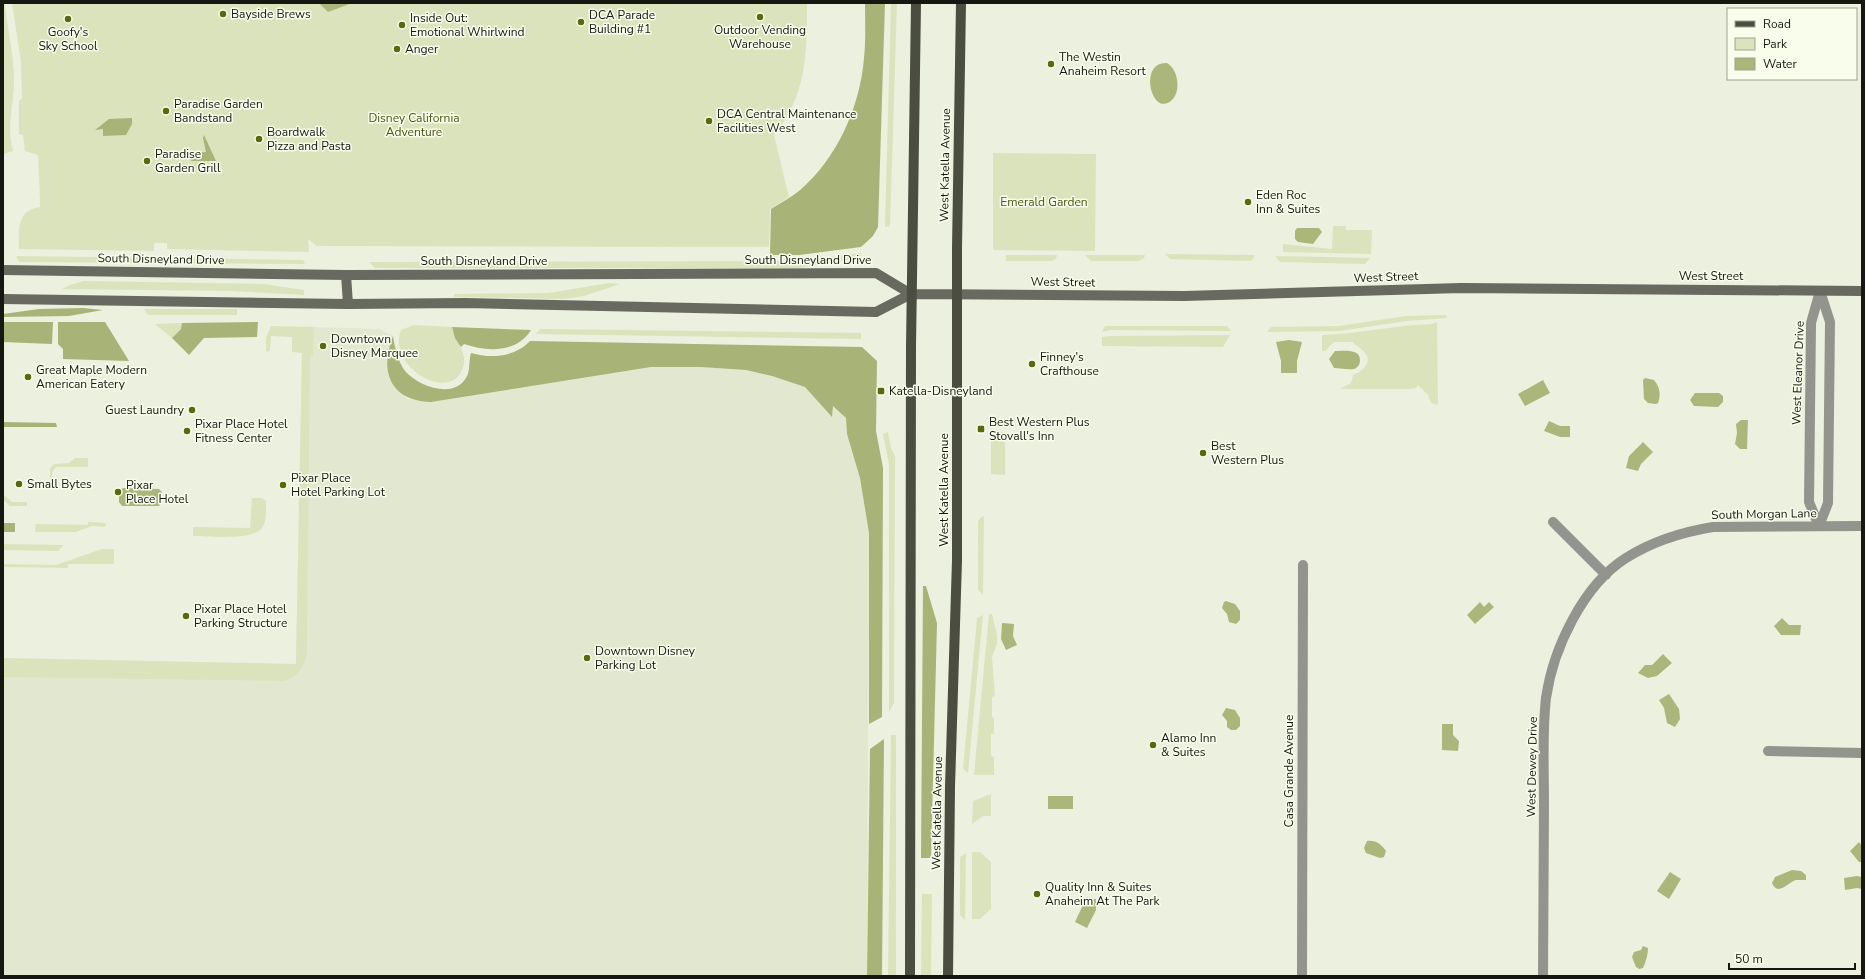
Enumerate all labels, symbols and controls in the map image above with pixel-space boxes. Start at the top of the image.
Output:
place label: Bayside Brews [231,6,311,22]
place label: DCA Parade Building #1 [589,7,655,37]
legend [1727,8,1857,80]
marker: Bayside Brews [218,9,228,19]
place label: Inside Out: Emotional Whirlwind [410,10,525,40]
marker: Outdoor Vending Warehouse [755,12,765,22]
marker: Goofy's Sky School [63,14,73,24]
text: Road [1763,16,1791,32]
marker: DCA Parade Building #1 [576,17,586,27]
marker: Inside Out: Emotional Whirlwind [397,20,407,30]
place label: Outdoor Vending Warehouse [714,22,806,52]
place label: Goofy's Sky School [38,24,98,54]
text: Park [1763,36,1788,52]
place label: Anger [405,41,439,57]
marker: Anger [392,44,402,54]
place label: The Westin Anaheim Resort [1059,49,1147,79]
text: Water [1763,56,1797,72]
marker: The Westin Anaheim Resort [1046,59,1056,69]
place label: Paradise Garden Bandstand [174,96,263,126]
marker: Paradise Garden Bandstand [161,106,171,116]
place label: DCA Central Maintenance Facilities West [717,106,856,136]
street label: West Katella Avenue [936,108,954,222]
park label: Disney California Adventure [368,110,460,140]
marker: DCA Central Maintenance Facilities West [704,116,714,126]
place label: Boardwalk Pizza and Pasta [267,124,351,154]
marker: Boardwalk Pizza and Pasta [254,134,264,144]
place label: Paradise Garden Grill [155,146,221,176]
marker: Paradise Garden Grill [142,156,152,166]
place label: Eden Roc Inn & Suites [1256,187,1321,217]
park label: Emerald Garden [1000,194,1088,210]
marker: Eden Roc Inn & Suites [1243,197,1253,207]
street label: South Disneyland Drive [97,250,225,268]
street label: South Disneyland Drive [745,252,871,268]
street label: South Disneyland Drive [421,253,547,269]
street label: West Street [1353,268,1419,286]
street label: West Street [1679,268,1744,284]
street label: West Street [1031,273,1096,291]
street label: West Eleanor Drive [1788,321,1808,425]
place label: Downtown Disney Marquee [331,331,418,361]
marker: Downtown Disney Marquee [318,341,328,351]
place label: Finney's Crafthouse [1040,349,1099,379]
marker: Finney's Crafthouse [1027,359,1037,369]
place label: Great Maple Modern American Eatery [36,362,147,392]
marker: Great Maple Modern American Eatery [23,372,33,382]
place label: Katella-Disneyland [889,383,992,399]
marker: Katella-Disneyland [876,386,886,396]
place label: Guest Laundry [105,402,185,418]
marker: Guest Laundry [187,405,197,415]
place label: Best Western Plus Stovall's Inn [989,414,1090,444]
place label: Pixar Place Hotel Fitness Center [195,416,288,446]
marker: Best Western Plus Stovall's Inn [976,424,986,434]
marker: Pixar Place Hotel Fitness Center [182,426,192,436]
street label: West Katella Avenue [936,433,952,547]
place label: Best Western Plus [1211,438,1284,468]
marker: Best Western Plus [1198,448,1208,458]
place label: Pixar Place Hotel Parking Lot [291,470,386,500]
place label: Small Bytes [27,476,92,492]
place label: Pixar Place Hotel [126,477,189,507]
marker: Small Bytes [14,479,24,489]
marker: Pixar Place Hotel Parking Lot [278,480,288,490]
marker: Pixar Place Hotel [113,487,123,497]
street label: South Morgan Lane [1711,505,1817,523]
place label: Pixar Place Hotel Parking Structure [194,601,287,631]
marker: Pixar Place Hotel Parking Structure [181,611,191,621]
place label: Downtown Disney Parking Lot [595,643,696,673]
marker: Downtown Disney Parking Lot [582,653,592,663]
street label: Casa Grande Avenue [1281,715,1297,827]
street label: West Dewey Drive [1523,716,1541,818]
place label: Alamo Inn & Suites [1161,730,1216,760]
marker: Alamo Inn & Suites [1148,740,1158,750]
street label: West Katella Avenue [928,756,946,870]
place label: Quality Inn & Suites Anaheim At The Park [1045,879,1161,909]
marker: Quality Inn & Suites Anaheim At The Park [1032,889,1042,899]
scale bar [1729,945,1855,971]
text: 50 m [1735,951,1763,967]

